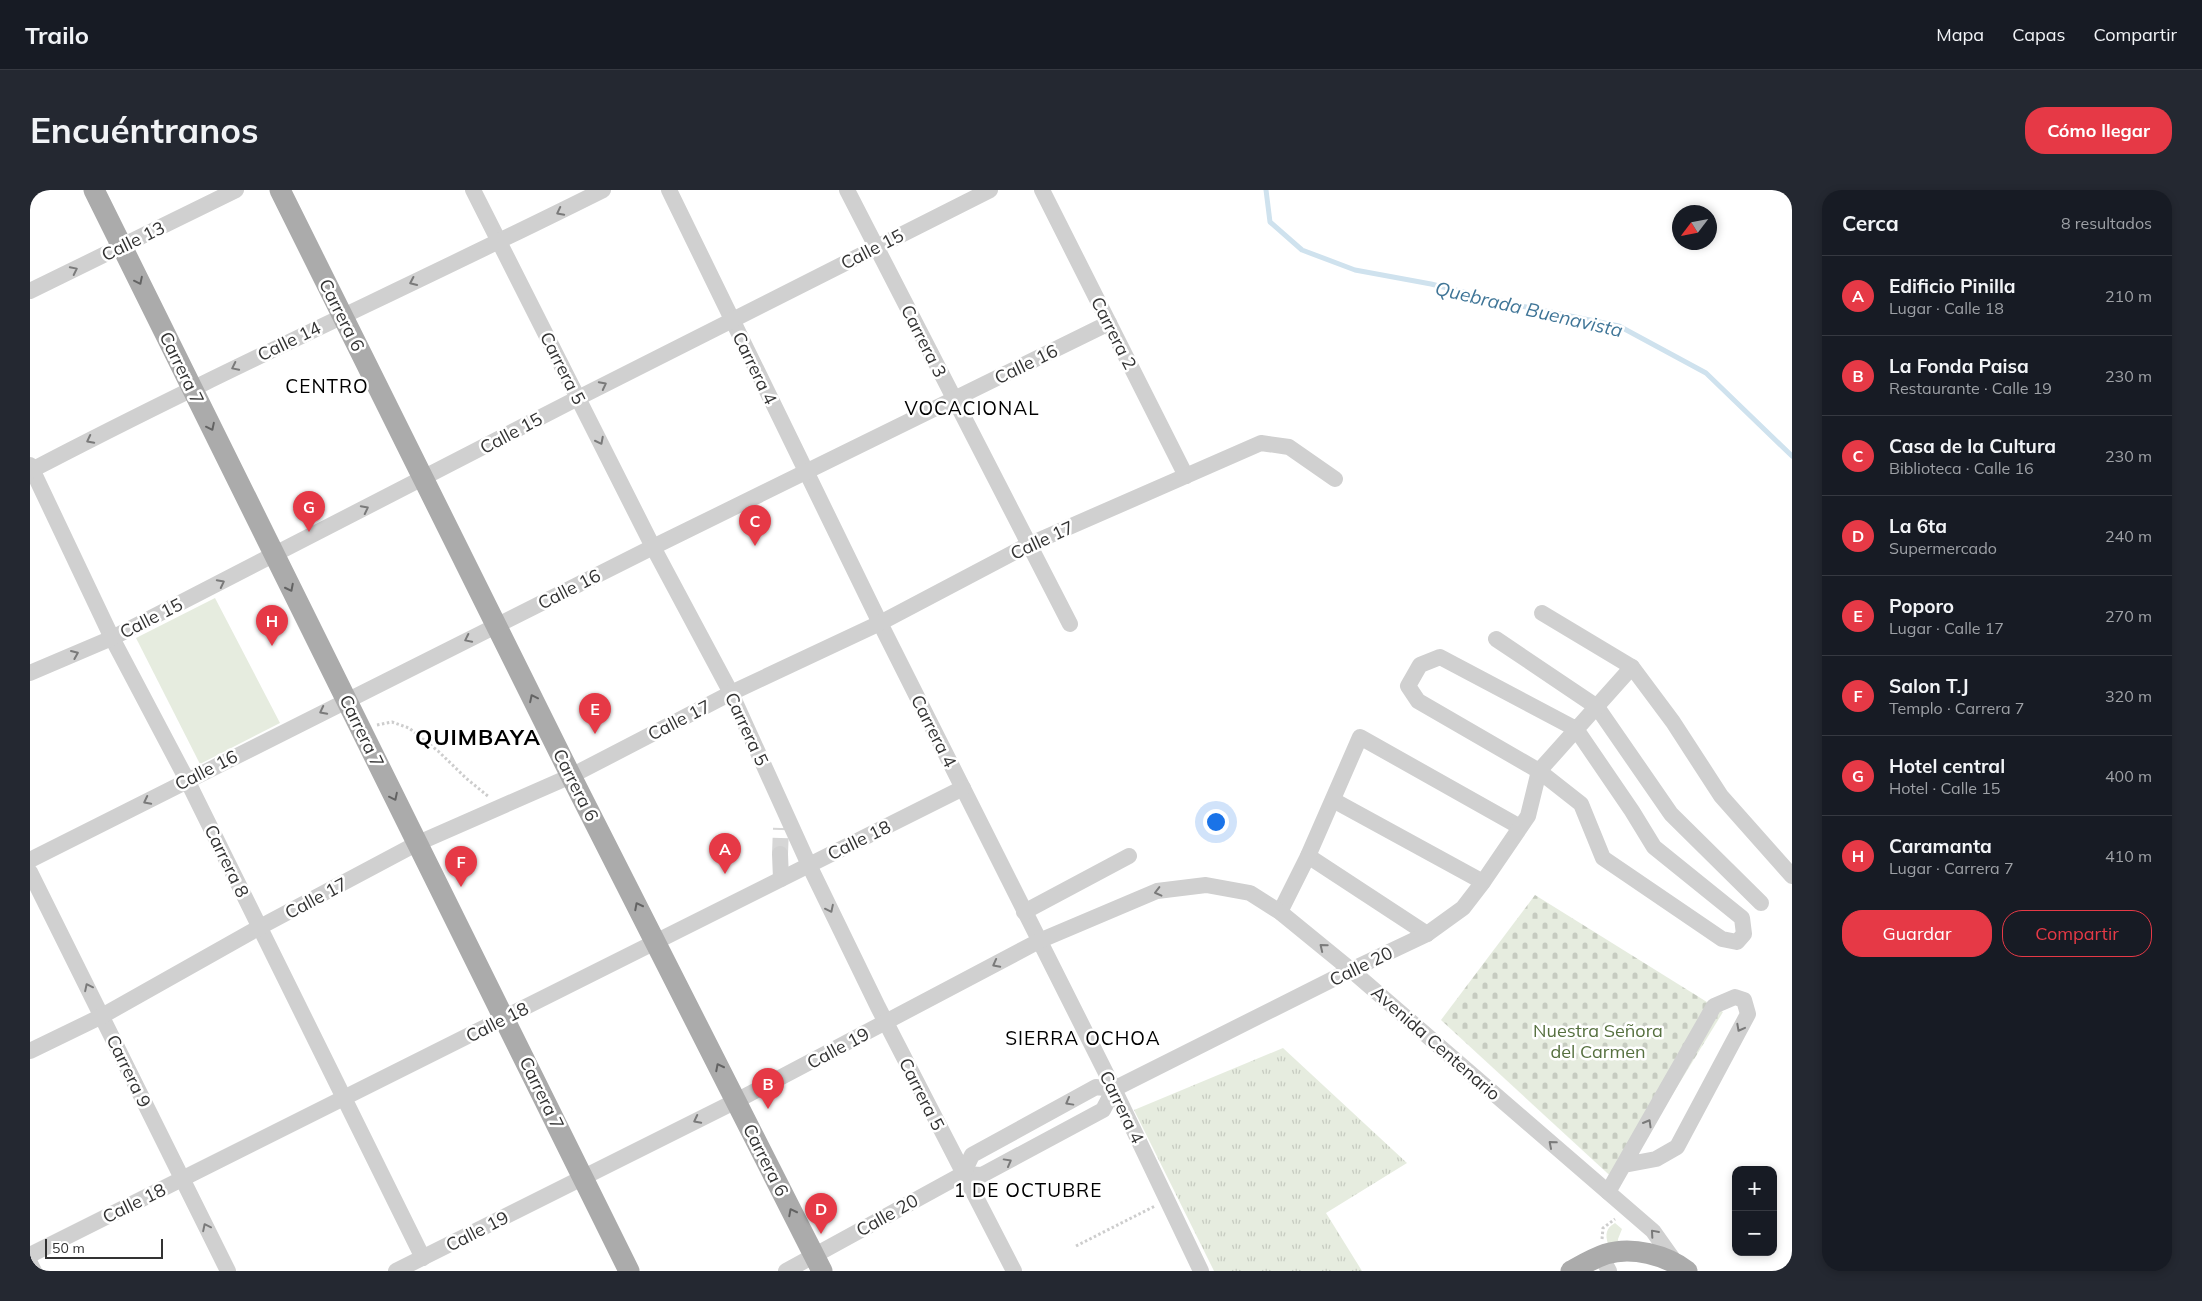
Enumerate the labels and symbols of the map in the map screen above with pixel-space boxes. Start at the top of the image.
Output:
north arrow [1672,205,1717,250]
one-way arrow [556,206,565,216]
street label: Calle 13 [98,216,168,266]
street label: Calle 15 [837,223,907,275]
one-way arrow [69,266,78,276]
street label: Carrera 6 [314,275,370,355]
one-way arrow [133,276,143,285]
one-way arrow [409,276,418,287]
water label: Quebrada Buenavista [1433,276,1625,342]
street label: Carrera 2 [1086,293,1142,373]
street label: Carrera 3 [896,301,952,381]
street label: Calle 14 [254,316,325,366]
street label: Carrera 7 [154,328,210,408]
street label: Carrera 5 [535,328,591,408]
street label: Carrera 4 [727,328,783,408]
street label: Calle 16 [991,339,1061,389]
one-way arrow [231,361,240,371]
district label: CENTRO [285,374,369,398]
one-way arrow [598,381,607,391]
district label: VOCACIONAL [904,396,1040,420]
street label: Calle 15 [476,407,546,459]
one-way arrow [205,422,215,431]
one-way arrow [86,434,95,444]
one-way arrow [594,436,604,445]
pin: G [293,491,325,532]
one-way arrow [360,505,369,515]
pin: C [739,505,771,546]
street label: Calle 17 [1007,515,1077,565]
street label: Calle 16 [534,563,604,615]
one-way arrow [216,579,225,589]
one-way arrow [284,583,295,592]
street label: Calle 15 [116,592,186,644]
pin: H [256,605,288,646]
one-way arrow [465,633,474,643]
one-way arrow [70,649,79,660]
street label: Carrera 5 [720,689,774,770]
street label: Carrera 7 [334,691,390,771]
street label: Carrera 4 [906,691,962,771]
pin: E [579,693,611,734]
street label: Calle 17 [644,694,714,746]
one-way arrow [530,695,540,704]
one-way arrow [319,705,328,715]
district label: QUIMBAYA [415,723,541,751]
street label: Calle 16 [171,744,241,796]
street label: Carrera 6 [548,745,604,825]
one-way arrow [387,791,397,800]
one-way arrow [143,795,152,805]
your location [1203,809,1229,835]
street label: Calle 18 [824,815,894,865]
street label: Carrera 8 [199,821,255,901]
pin: A [709,833,741,874]
pin: F [445,846,477,887]
street label: Calle 17 [281,872,351,924]
one-way arrow [1154,886,1162,896]
one-way arrow [634,902,644,911]
one-way arrow [824,904,835,913]
street label: Calle 20 [1326,941,1396,991]
one-way arrow [1319,943,1328,952]
one-way arrow [992,958,1001,968]
street label: Avenida Centenario [1367,981,1505,1105]
one-way arrow [84,984,94,993]
street label: Calle 18 [462,996,532,1048]
park label: Nuestra Señora del Carmen [1533,1019,1663,1063]
street label: Calle 19 [803,1022,873,1074]
one-way arrow [1736,1023,1746,1032]
district label: SIERRA OCHOA [1005,1026,1161,1050]
street label: Carrera 9 [101,1031,157,1111]
street label: Carrera 7 [514,1053,570,1133]
street label: Carrera 5 [894,1054,950,1134]
one-way arrow [715,1063,725,1072]
street label: Carrera 4 [1094,1067,1150,1147]
pin: B [752,1068,784,1109]
one-way arrow [1065,1096,1074,1106]
one-way arrow [693,1114,702,1124]
one-way arrow [1641,1119,1651,1128]
street label: Carrera 6 [738,1120,794,1200]
one-way arrow [1548,1141,1557,1150]
one-way arrow [1003,1158,1012,1168]
street label: Calle 18 [99,1178,169,1228]
district label: 1 DE OCTUBRE [954,1178,1102,1202]
street label: Calle 20 [852,1189,922,1241]
pin: D [805,1193,837,1234]
street label: Calle 19 [442,1205,512,1257]
one-way arrow [788,1208,798,1217]
one-way arrow [202,1223,212,1232]
one-way arrow [1651,1230,1659,1239]
scale bar [45,1236,162,1259]

